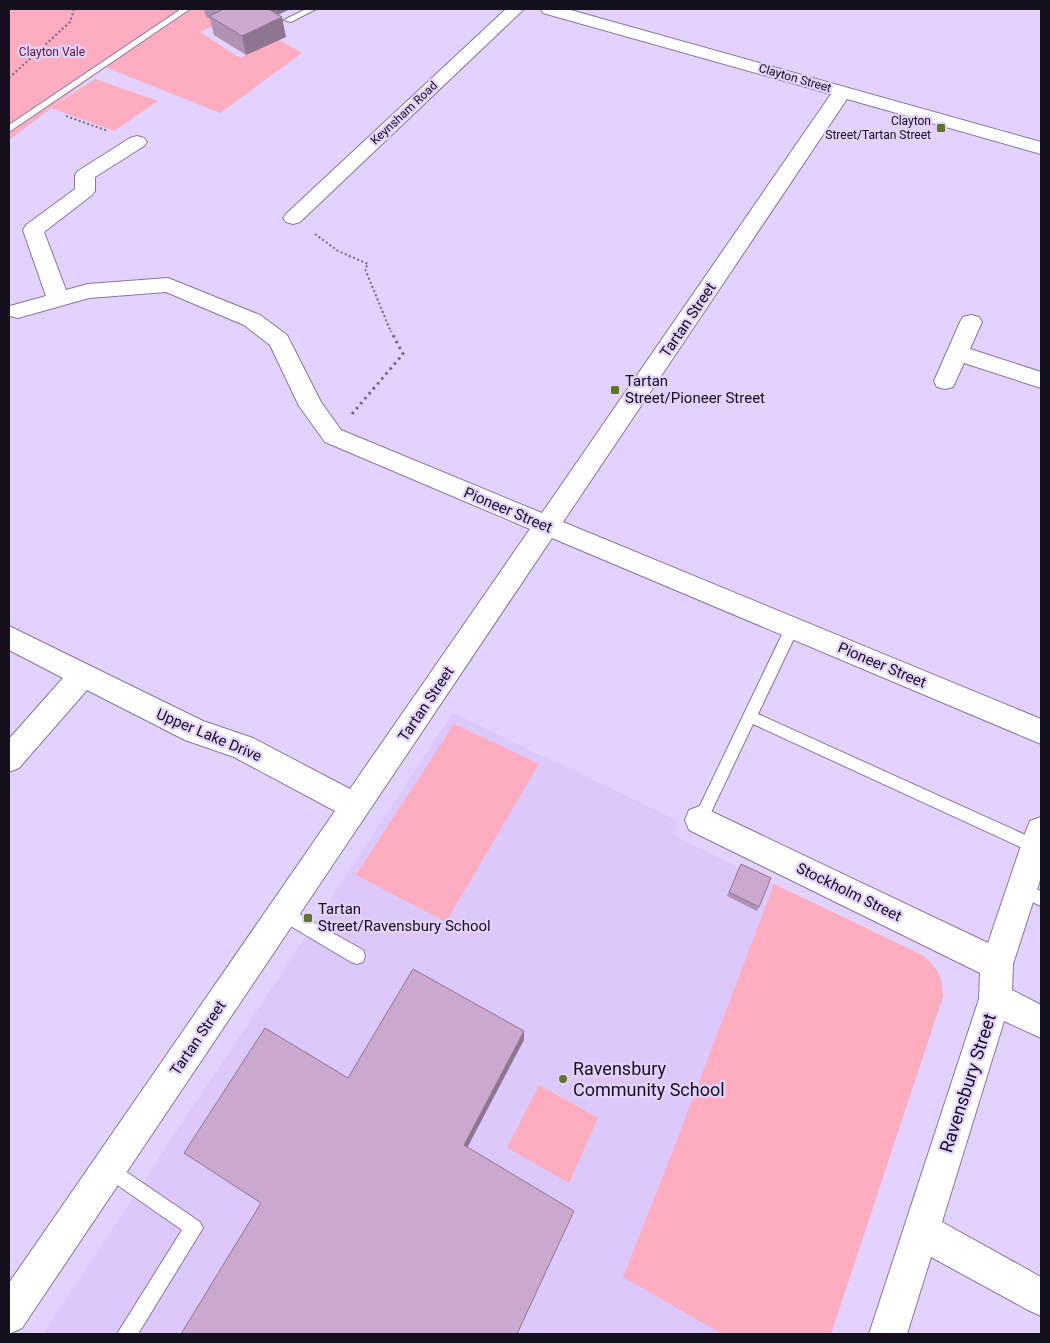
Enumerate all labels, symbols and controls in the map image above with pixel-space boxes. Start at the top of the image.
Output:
park label: Clayton Vale [19,45,85,59]
street label: Clayton Street [757,61,833,95]
street label: Keynsham Road [368,78,440,148]
place label: Clayton Street/Tartan Street [825,114,931,142]
marker: Clayton Street/Tartan Street [935,122,947,134]
street label: Tartan Street [656,279,720,361]
place label: Tartan Street/Pioneer Street [625,372,765,407]
marker: Tartan Street/Pioneer Street [609,384,621,396]
street label: Pioneer Street [461,483,555,537]
street label: Pioneer Street [835,638,929,692]
street label: Tartan Street [394,663,458,745]
street label: Upper Lake Drive [154,705,264,765]
street label: Stockholm Street [794,859,905,925]
place label: Tartan Street/Ravensbury School [318,900,491,935]
marker: Tartan Street/Ravensbury School [302,912,314,924]
street label: Tartan Street [166,997,230,1079]
street label: Ravensbury Street [935,1011,1000,1155]
place label: Ravensbury Community School [573,1058,725,1100]
marker: Ravensbury Community School [557,1073,569,1085]

